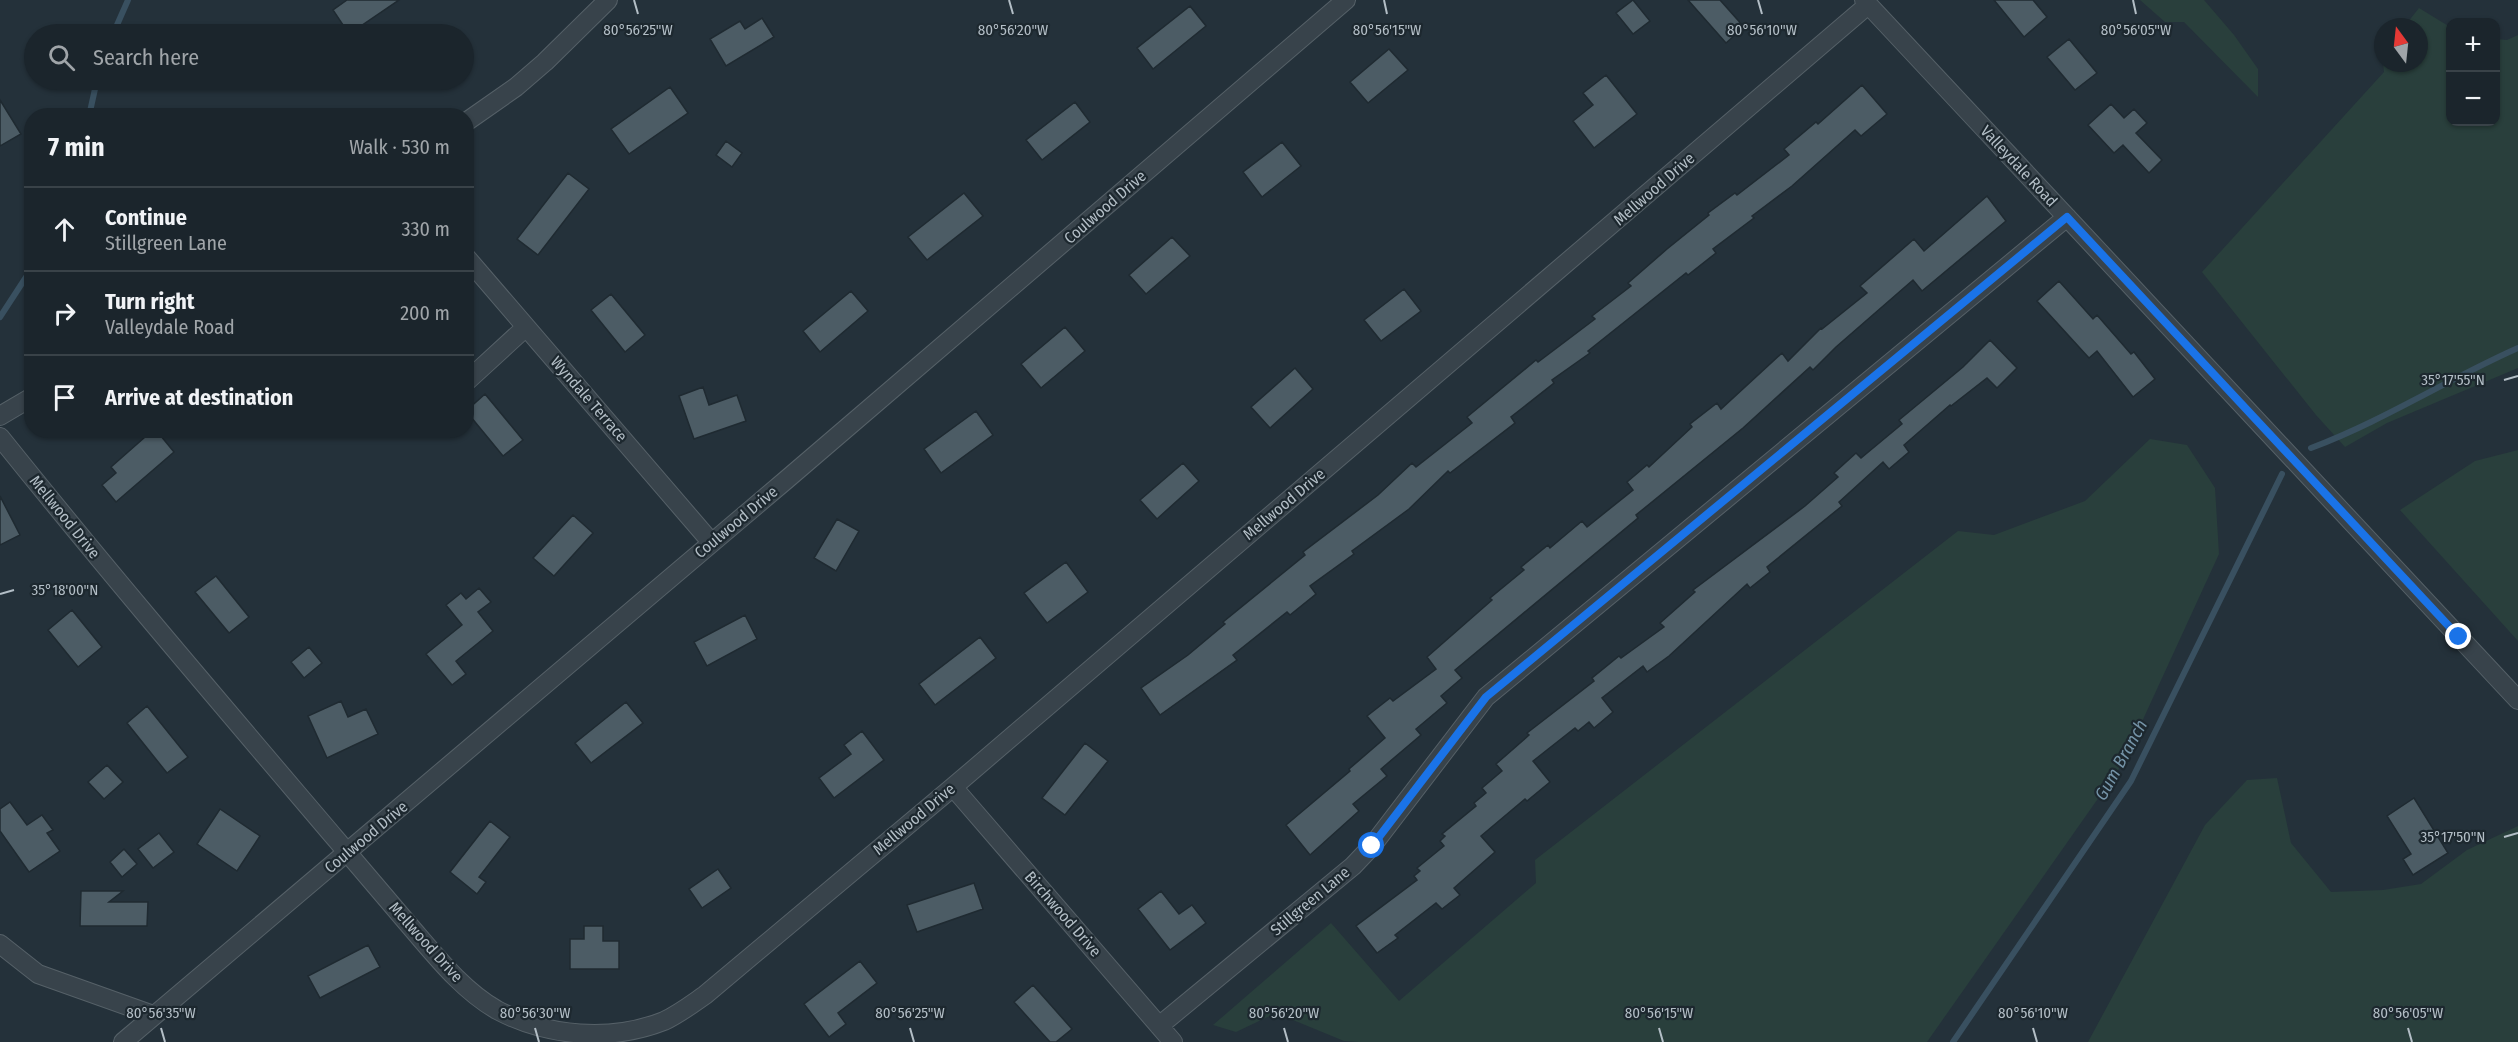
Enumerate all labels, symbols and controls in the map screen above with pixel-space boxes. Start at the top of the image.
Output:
north arrow [2374,18,2428,72]
map controls [2446,18,2500,126]
button: + [2446,18,2500,72]
text: 80°56'25"W [603,21,673,39]
text: 80°56'20"W [978,21,1048,39]
text: 80°56'15"W [1353,21,1421,39]
text: 80°56'10"W [1727,21,1797,39]
text: 80°56'05"W [2101,21,2171,39]
search box [24,24,474,90]
icon: search [45,41,78,74]
text: Search here [93,44,199,71]
button: − [2446,72,2500,126]
street label: Valleydale Road [1977,122,2061,210]
text: 7 min [48,132,105,163]
text: Walk · 530 m [349,135,450,159]
street label: Mellwood Drive [1610,149,1699,229]
street label: Coulwood Drive [1060,166,1150,248]
text: Continue [105,204,187,231]
icon: ahead [48,213,81,246]
text: 330 m [401,217,450,241]
text: Stillgreen Lane [105,231,227,255]
text: Turn right [105,288,194,315]
icon: right [48,297,81,330]
text: 200 m [400,301,450,325]
text: Valleydale Road [105,315,235,339]
street label: Wyndale Terrace [547,352,631,446]
text: 35°17'55"N [2421,371,2485,389]
icon: arrive [48,381,81,414]
text: Arrive at destination [105,384,293,411]
street label: Mellwood Drive [1239,464,1329,544]
street label: Mellwood Drive [26,472,104,562]
street label: Coulwood Drive [691,482,781,562]
text: 35°18'00"N [32,581,98,599]
route end [2445,623,2471,649]
water label: Gum Branch [2090,716,2152,804]
street label: Mellwood Drive [869,779,959,859]
street label: Coulwood Drive [321,797,411,877]
text: 35°17'50"N [2421,828,2485,846]
route start [1358,832,1384,858]
street label: Stillgreen Lane [1267,862,1354,940]
street label: Birchwood Drive [1021,867,1105,961]
street label: Mellwood Drive [385,898,467,986]
text: 80°56'35"W [126,1004,196,1022]
text: 80°56'30"W [500,1004,570,1022]
text: 80°56'25"W [875,1004,945,1022]
text: 80°56'20"W [1249,1004,1319,1022]
text: 80°56'15"W [1625,1004,1693,1022]
text: 80°56'10"W [1998,1004,2068,1022]
text: 80°56'05"W [2373,1004,2443,1022]

